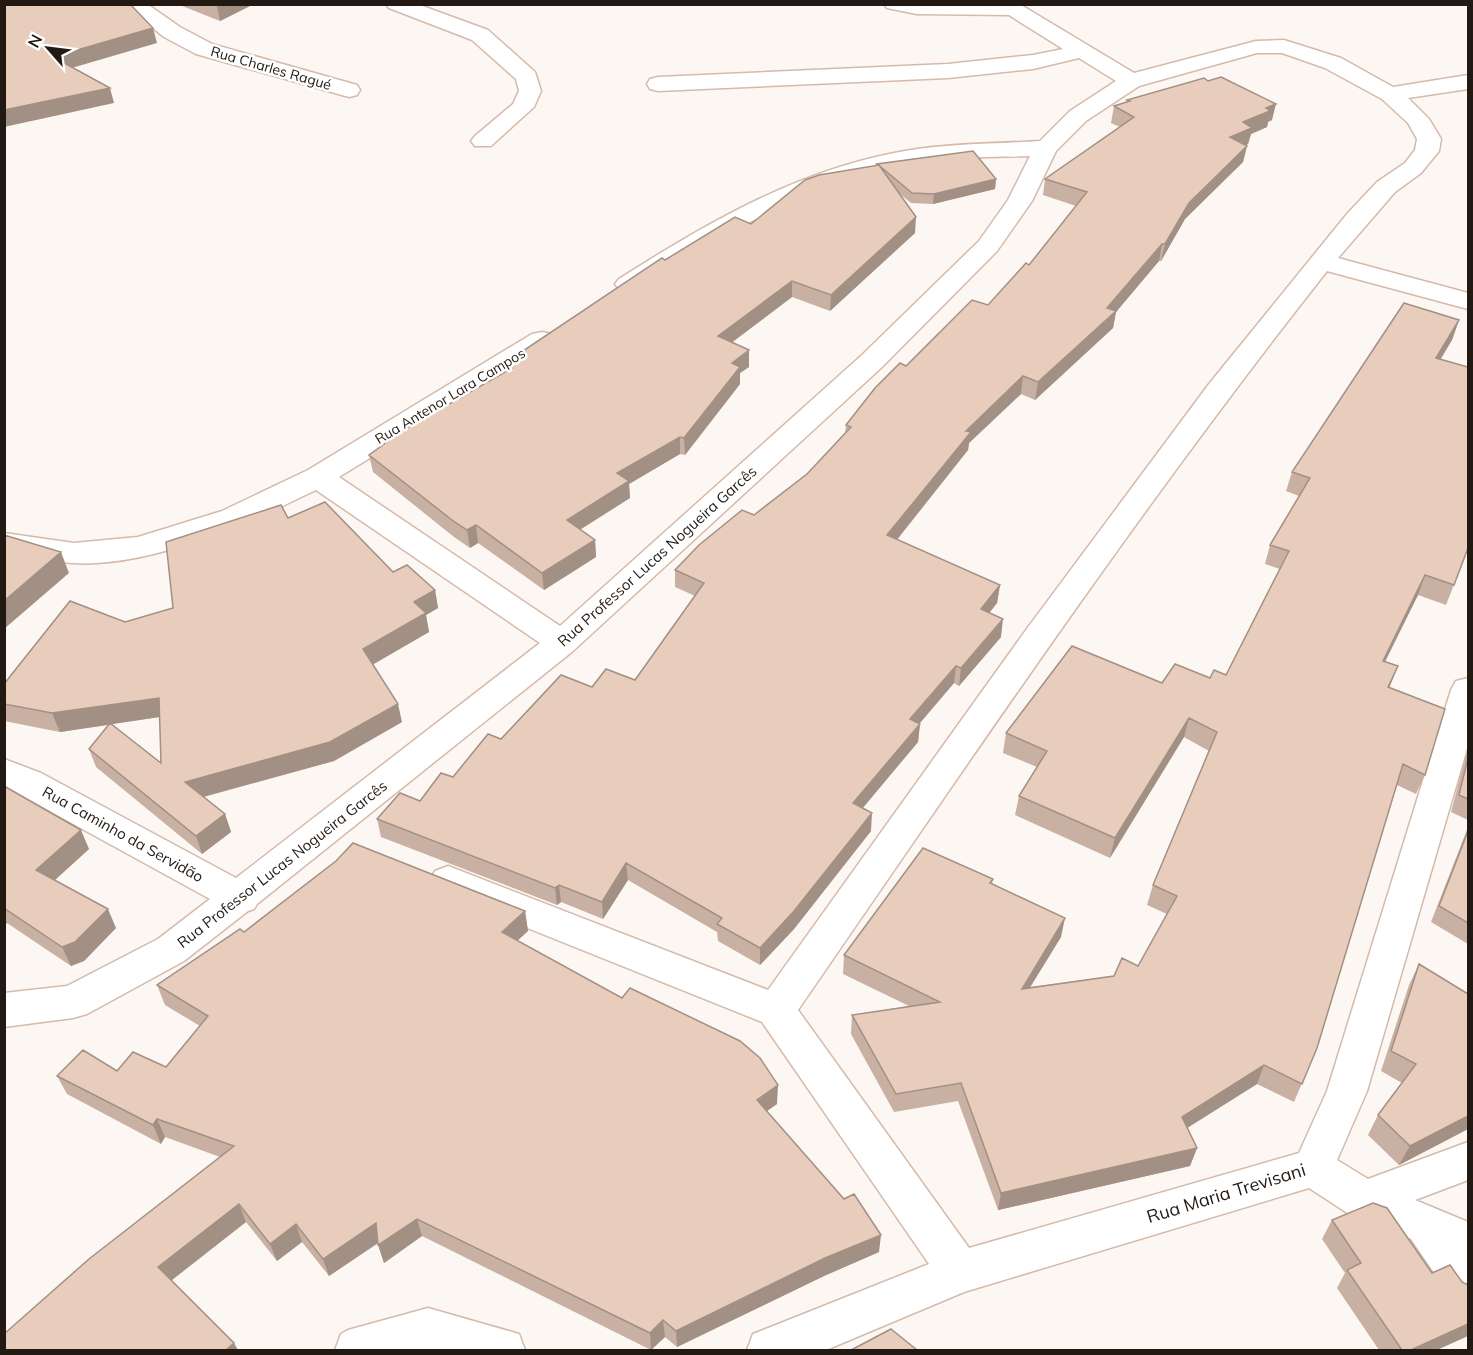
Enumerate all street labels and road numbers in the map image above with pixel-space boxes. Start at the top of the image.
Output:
street label: Rua Charles Ragué [209,42,333,94]
street label: Rua Antenor Lara Campos [372,344,528,448]
street label: Rua Professor Lucas Nogueira Garcês [554,462,760,650]
street label: Rua Professor Lucas Nogueira Garcês [173,776,391,952]
street label: Rua Caminho da Servidão [39,782,207,886]
street label: Rua Maria Trevisani [1144,1158,1308,1228]

